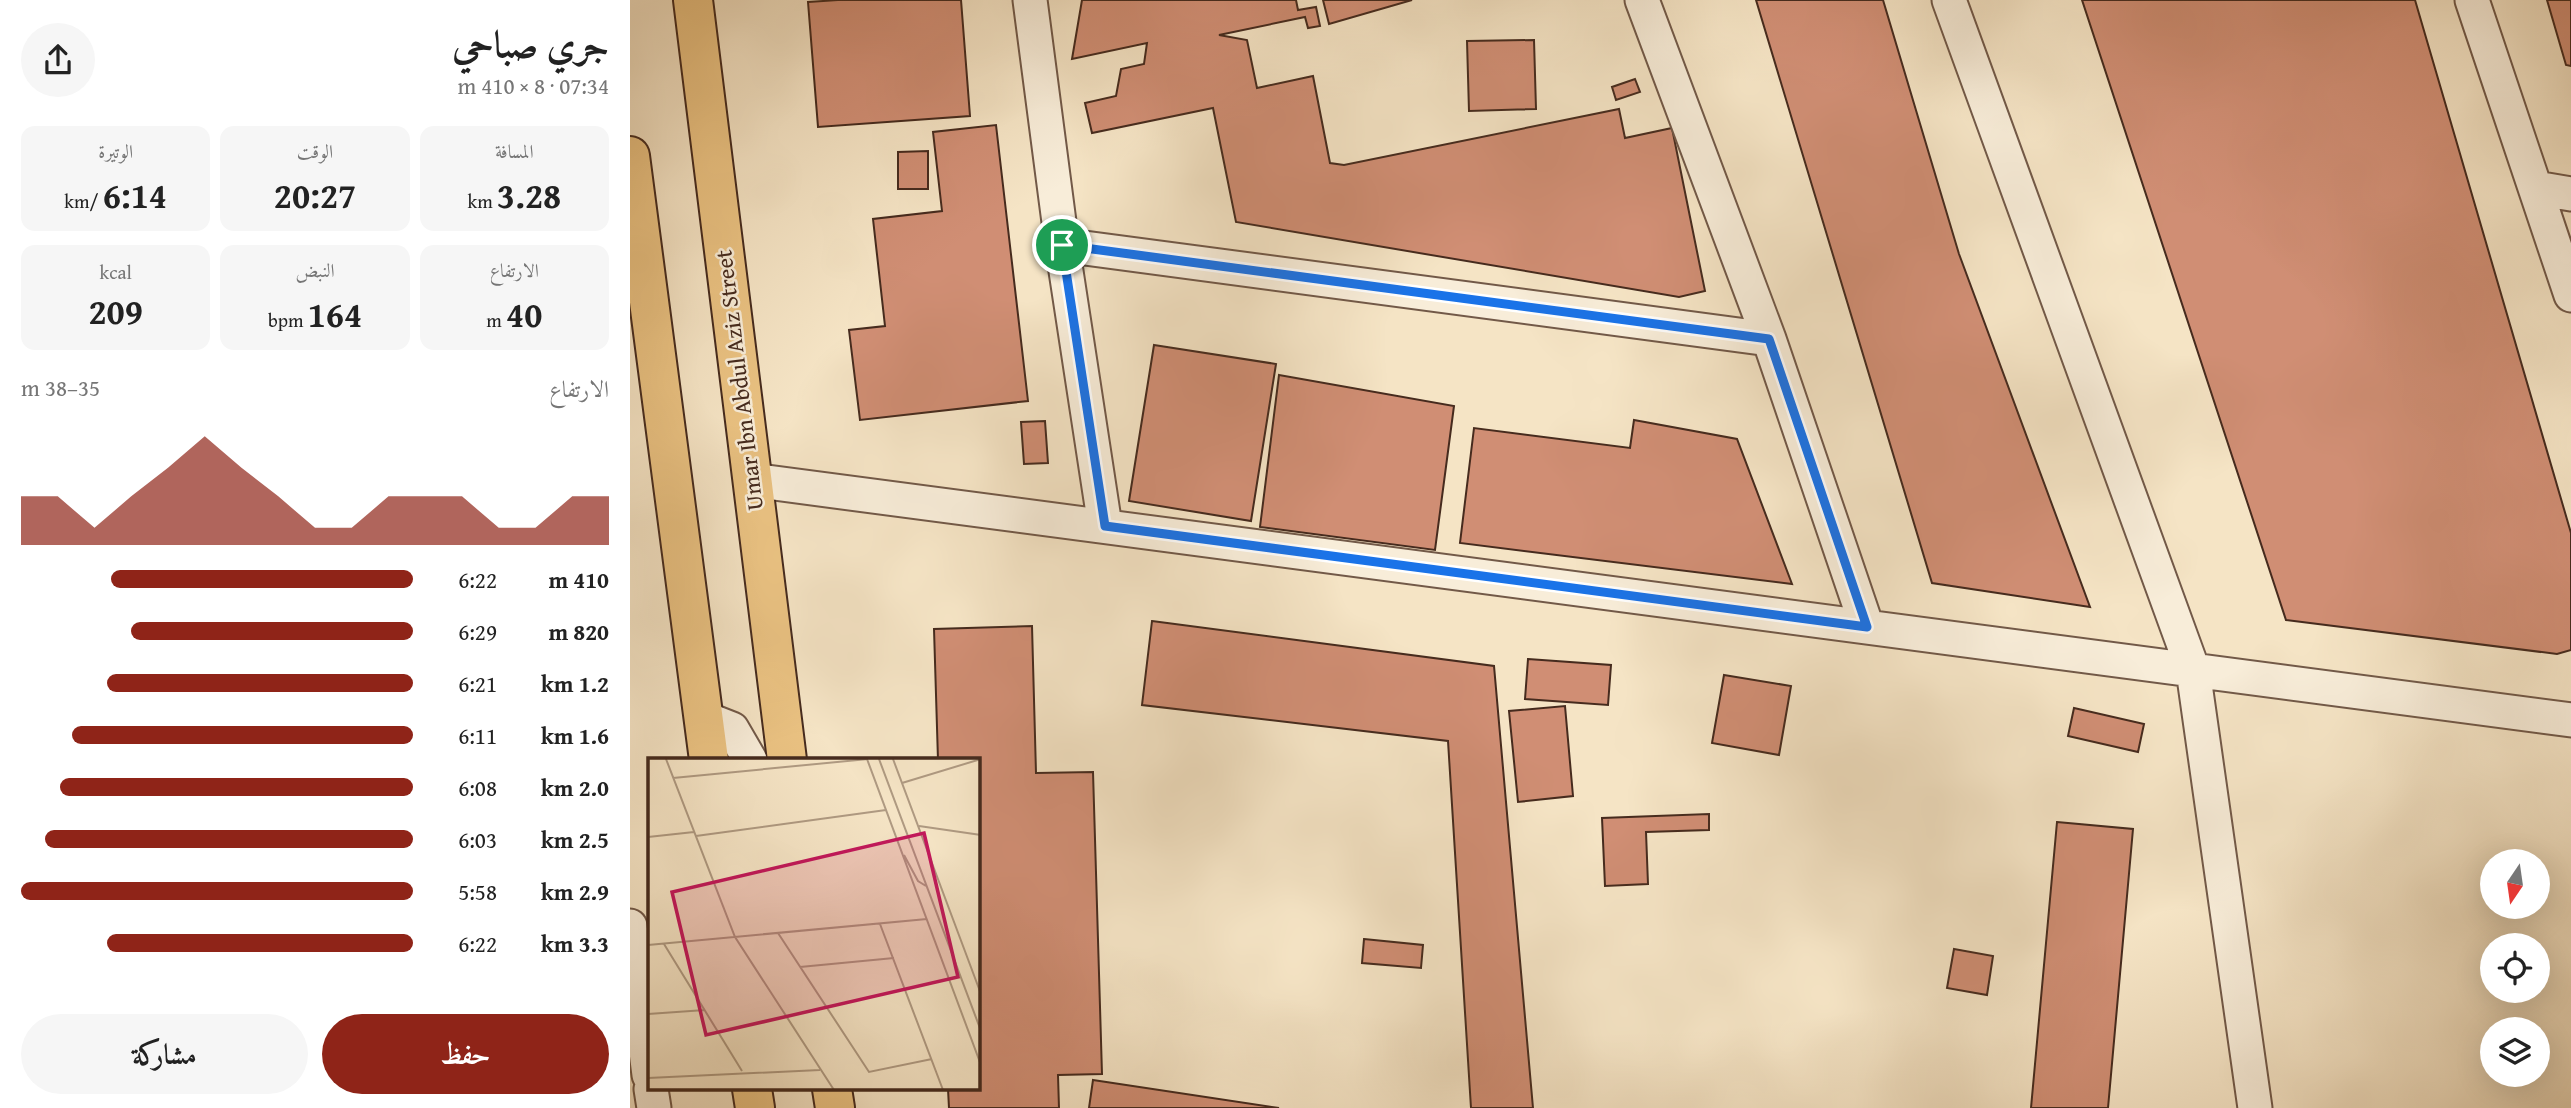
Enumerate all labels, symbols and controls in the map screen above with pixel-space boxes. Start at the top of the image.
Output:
text: جري صباحي [452,15,609,71]
button: share [21,23,95,97]
text: 07:34 · 8 × 410 m [457,69,609,102]
text: الوتيرة [98,137,133,165]
text: الوقت [297,137,333,165]
text: المسافة [495,137,534,165]
text: 6:14 [103,170,167,221]
text: 20:27 [274,170,356,221]
text: 3.28 [497,170,561,221]
text: /km [64,187,103,215]
text: km [468,187,497,215]
pin [1032,215,1092,275]
icon: arrive [1043,226,1081,264]
street label: Umar Ibn Abdul Aziz Street [706,248,771,512]
text: النبض [295,256,335,284]
text: الارتفاع [490,256,539,284]
text: kcal [99,258,132,286]
text: 209 [88,286,143,337]
text: 164 [308,289,362,340]
text: 40 [506,289,542,340]
text: bpm [268,306,308,334]
text: m [486,306,506,334]
text: 35–38 m [21,371,100,404]
text: الارتفاع [549,372,609,405]
text: 6:22 [458,563,497,596]
text: 410 m [548,563,609,596]
text: 6:29 [458,615,497,648]
text: 820 m [548,615,609,648]
text: 6:21 [458,667,497,700]
text: 1.2 km [541,667,609,700]
text: 6:11 [458,719,497,752]
text: 1.6 km [541,719,609,752]
inset map [648,758,980,1090]
text: 6:08 [458,771,497,804]
text: 2.0 km [541,771,609,804]
text: 6:03 [458,823,497,856]
text: 2.5 km [541,823,609,856]
north arrow [2480,849,2550,919]
map controls [2480,849,2550,1087]
text: 5:58 [458,875,497,908]
text: 2.9 km [541,875,609,908]
text: 6:22 [458,927,497,960]
text: 3.3 km [541,927,609,960]
button: locate [2480,933,2550,1003]
button: مشاركة [21,1014,308,1094]
button: حفظ [322,1014,609,1094]
button: layers [2480,1017,2550,1087]

